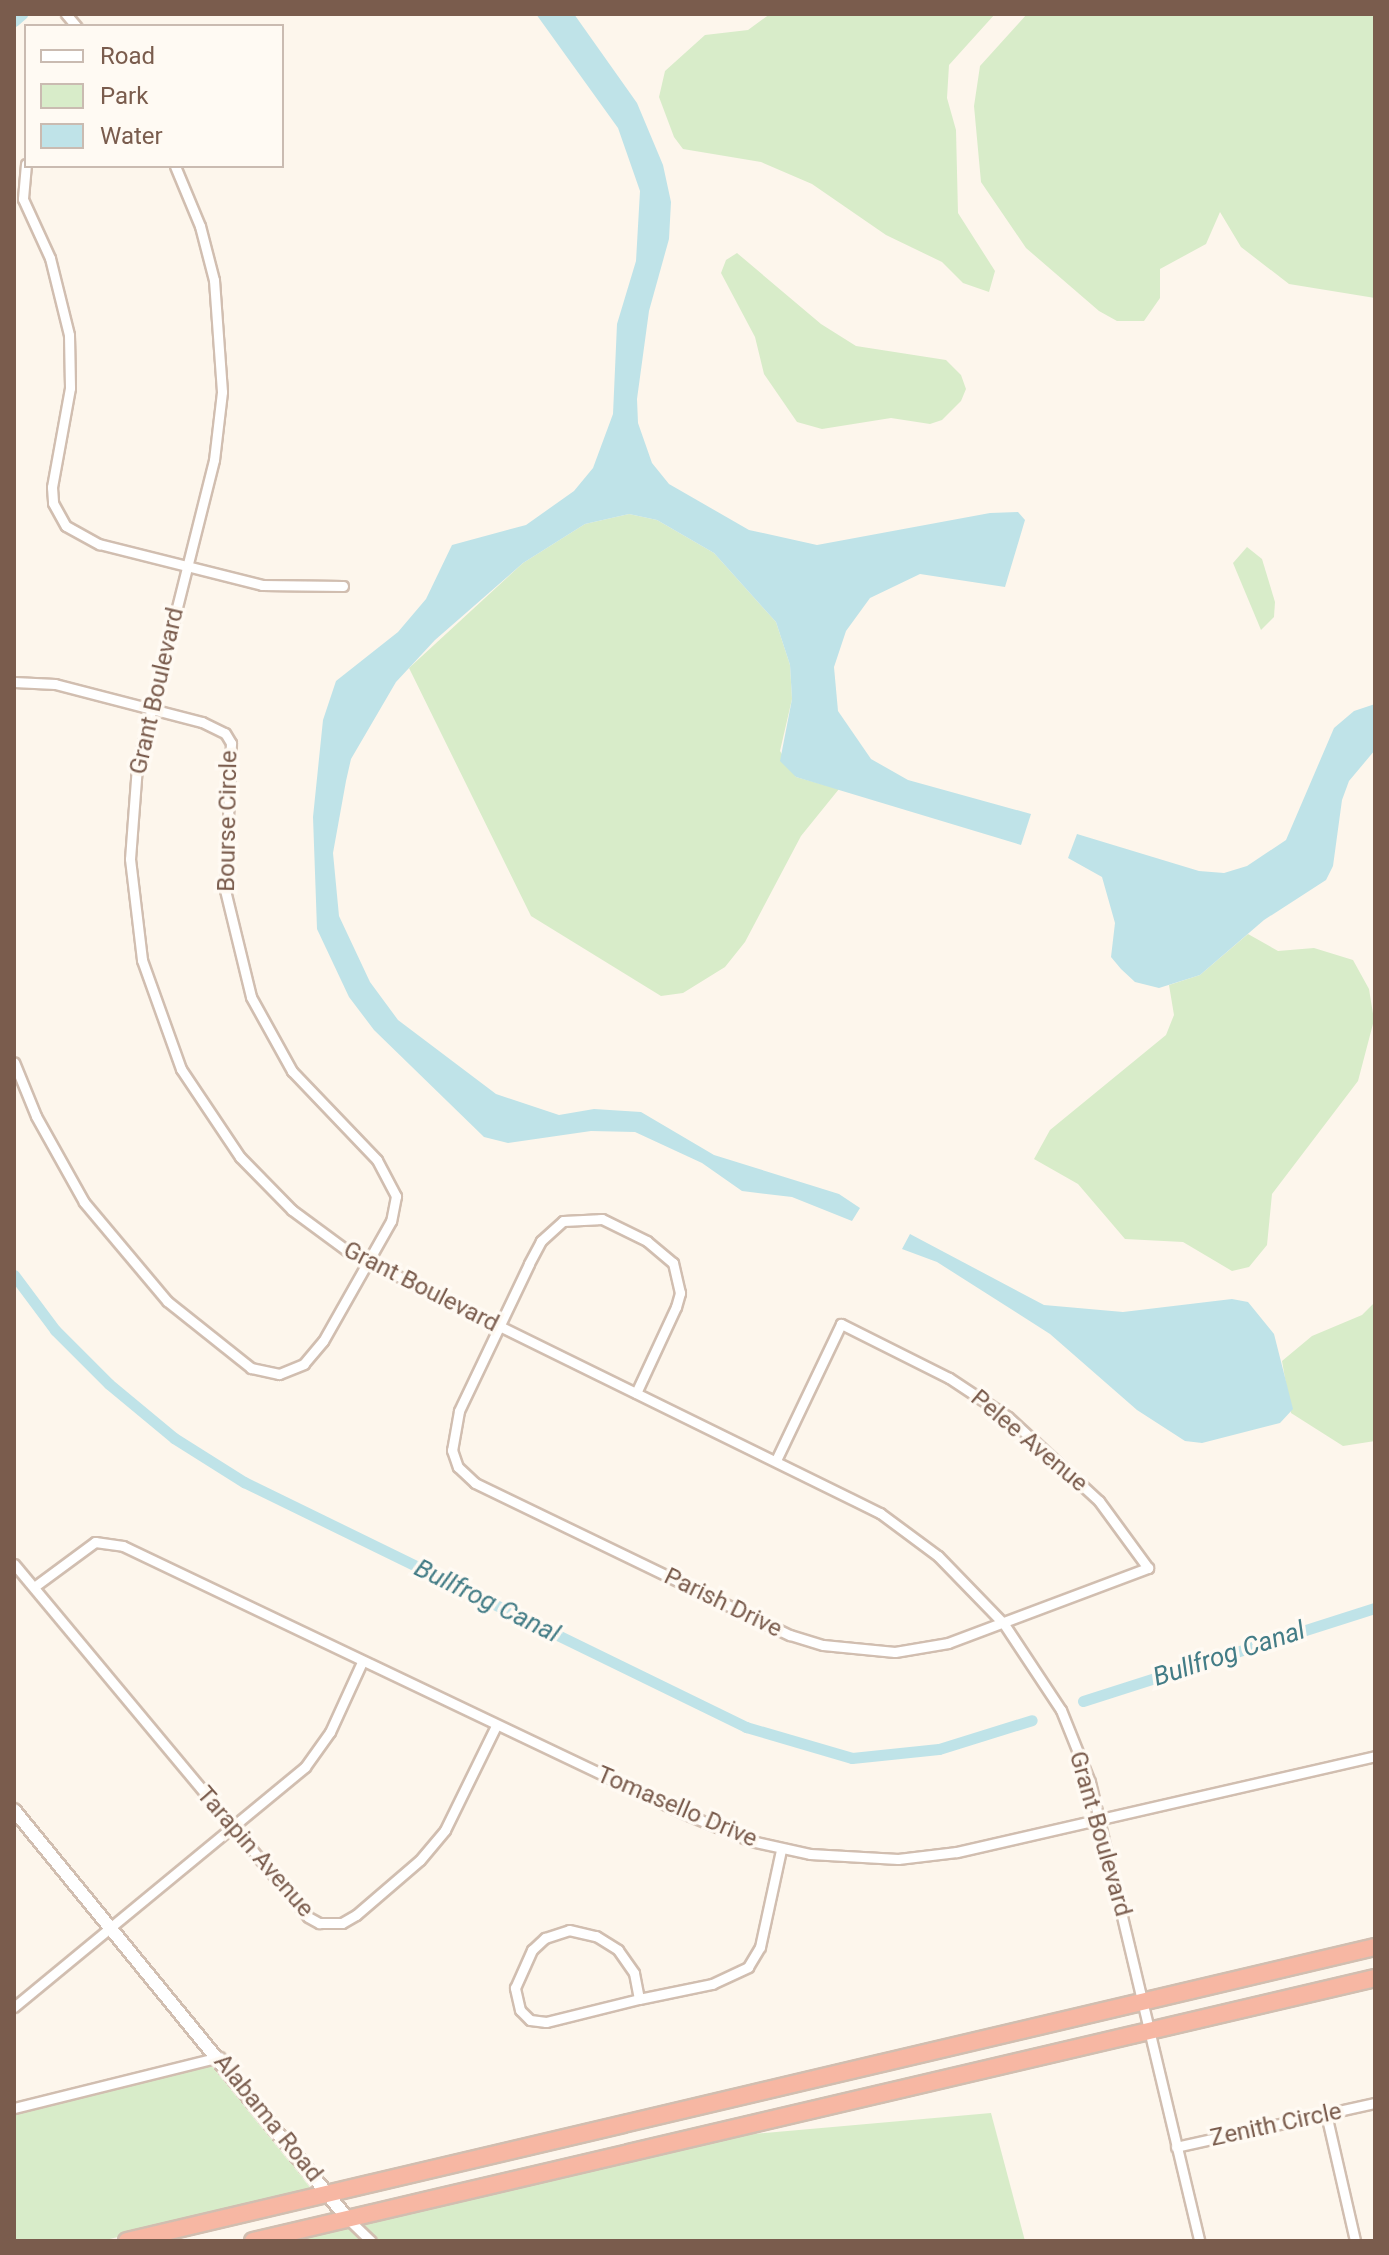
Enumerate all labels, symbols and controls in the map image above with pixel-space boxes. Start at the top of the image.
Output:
legend [24,24,284,168]
text: Road [100,42,155,70]
text: Park [100,82,148,110]
text: Water [100,122,163,150]
street label: Grant Boulevard [124,605,190,777]
street label: Bourse Circle [212,750,244,892]
street label: Grant Boulevard [339,1235,503,1339]
street label: Pelee Avenue [965,1384,1093,1498]
water label: Bullfrog Canal [409,1552,565,1650]
street label: Parish Drive [659,1562,787,1644]
water label: Bullfrog Canal [1149,1615,1309,1693]
street label: Grant Boulevard [1063,1748,1137,1920]
street label: Tomasello Drive [593,1760,761,1854]
street label: Tarapin Avenue [190,1781,320,1923]
street label: Alabama Road [208,2048,328,2188]
street label: Zenith Circle [1208,2097,1344,2153]

